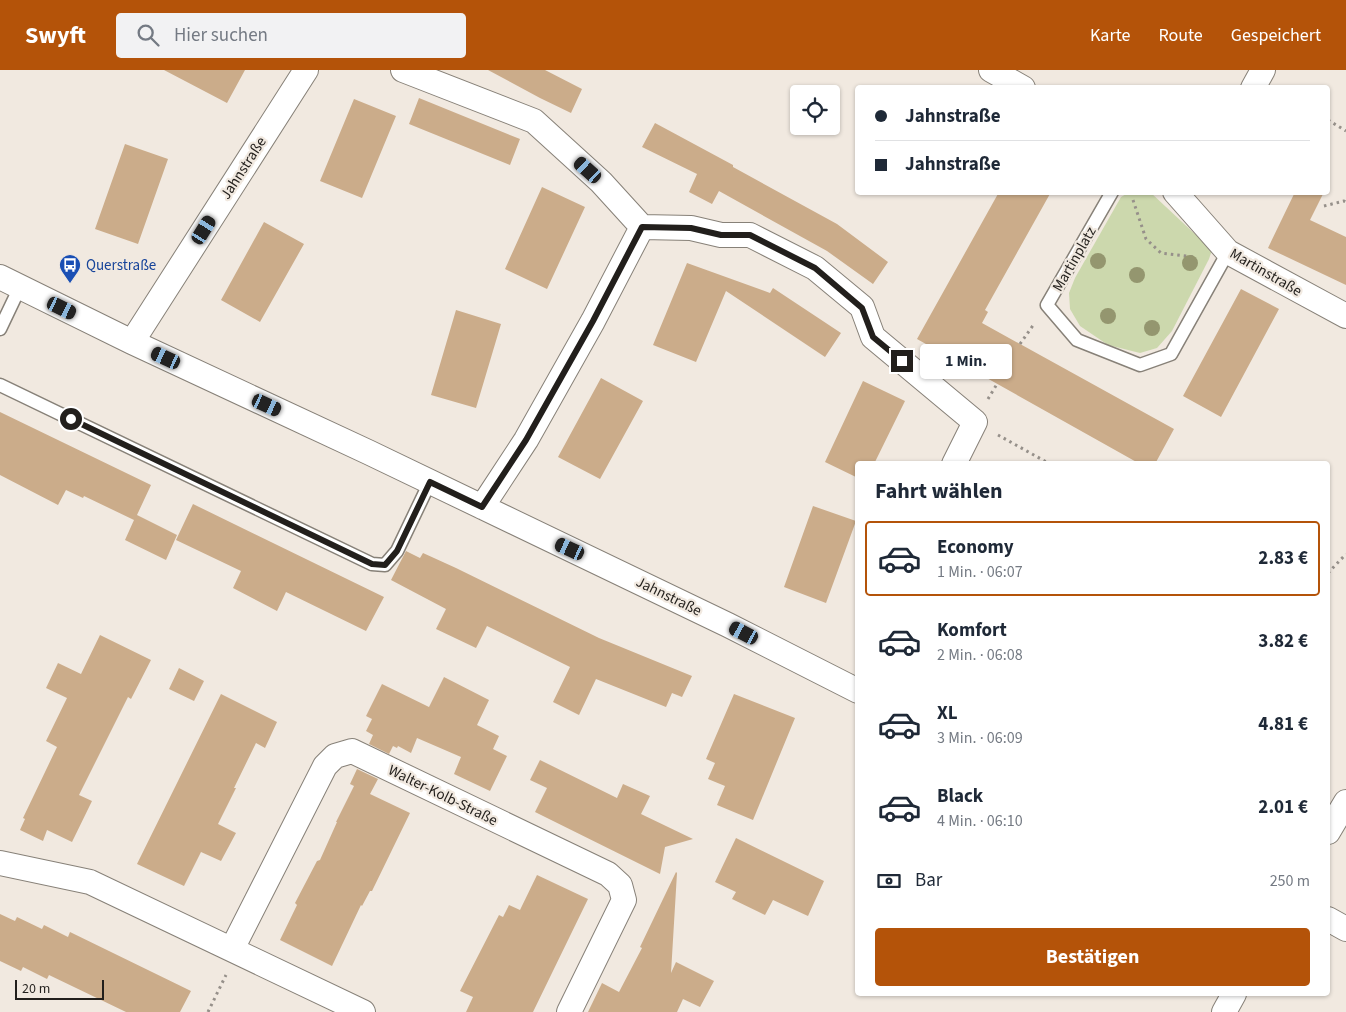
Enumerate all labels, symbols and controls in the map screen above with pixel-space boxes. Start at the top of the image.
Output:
search box [116,13,466,58]
text: Swyft [25,18,86,53]
icon: search [134,21,162,49]
text: Hier suchen [174,22,268,49]
text: Karte [1090,23,1130,48]
text: Route [1158,23,1203,48]
text: Gespeichert [1231,23,1321,48]
map controls [790,85,840,135]
button: locate [790,85,840,135]
text: Jahnstraße [905,103,1001,130]
street label: Jahnstraße [215,133,271,204]
text: Jahnstraße [905,151,1001,178]
car [571,154,604,186]
car [189,213,218,247]
street label: Martinplatz [1047,223,1101,296]
street label: Martinstraße [1226,243,1306,302]
bus stop icon: Querstraße [58,253,82,284]
place label: Querstraße [86,255,156,276]
car [45,295,78,321]
callout: 1 Min. [920,344,1012,378]
car [149,345,182,371]
route end [891,350,913,372]
text: 1 Min. [945,350,987,372]
car [250,392,283,418]
route start [60,408,82,430]
text: Fahrt wählen [875,475,1003,507]
text: Economy [937,534,1014,561]
car [553,536,586,562]
icon: car [877,536,922,581]
text: 2.83 € [1258,545,1308,572]
text: 1 Min. · 06:07 [937,561,1023,583]
street label: Jahnstraße [632,572,705,621]
text: Komfort [937,617,1007,644]
car [727,619,760,647]
icon: car [877,619,922,664]
text: 3.82 € [1258,628,1308,655]
text: 2 Min. · 06:08 [937,644,1023,666]
text: XL [937,700,958,727]
icon: car [877,702,922,747]
text: 4.81 € [1258,711,1308,738]
text: 3 Min. · 06:09 [937,727,1023,749]
street label: Walter-Kolb-Straße [385,760,501,831]
text: Black [937,783,983,810]
icon: car [877,785,922,830]
text: 2.01 € [1258,794,1308,821]
text: 4 Min. · 06:10 [937,810,1023,832]
icon: cash [875,867,903,895]
text: Bar [915,867,942,894]
text: 250 m [1270,870,1310,892]
button: Bestätigen [875,928,1310,986]
scale bar [15,977,104,1000]
text: 20 m [22,979,50,999]

